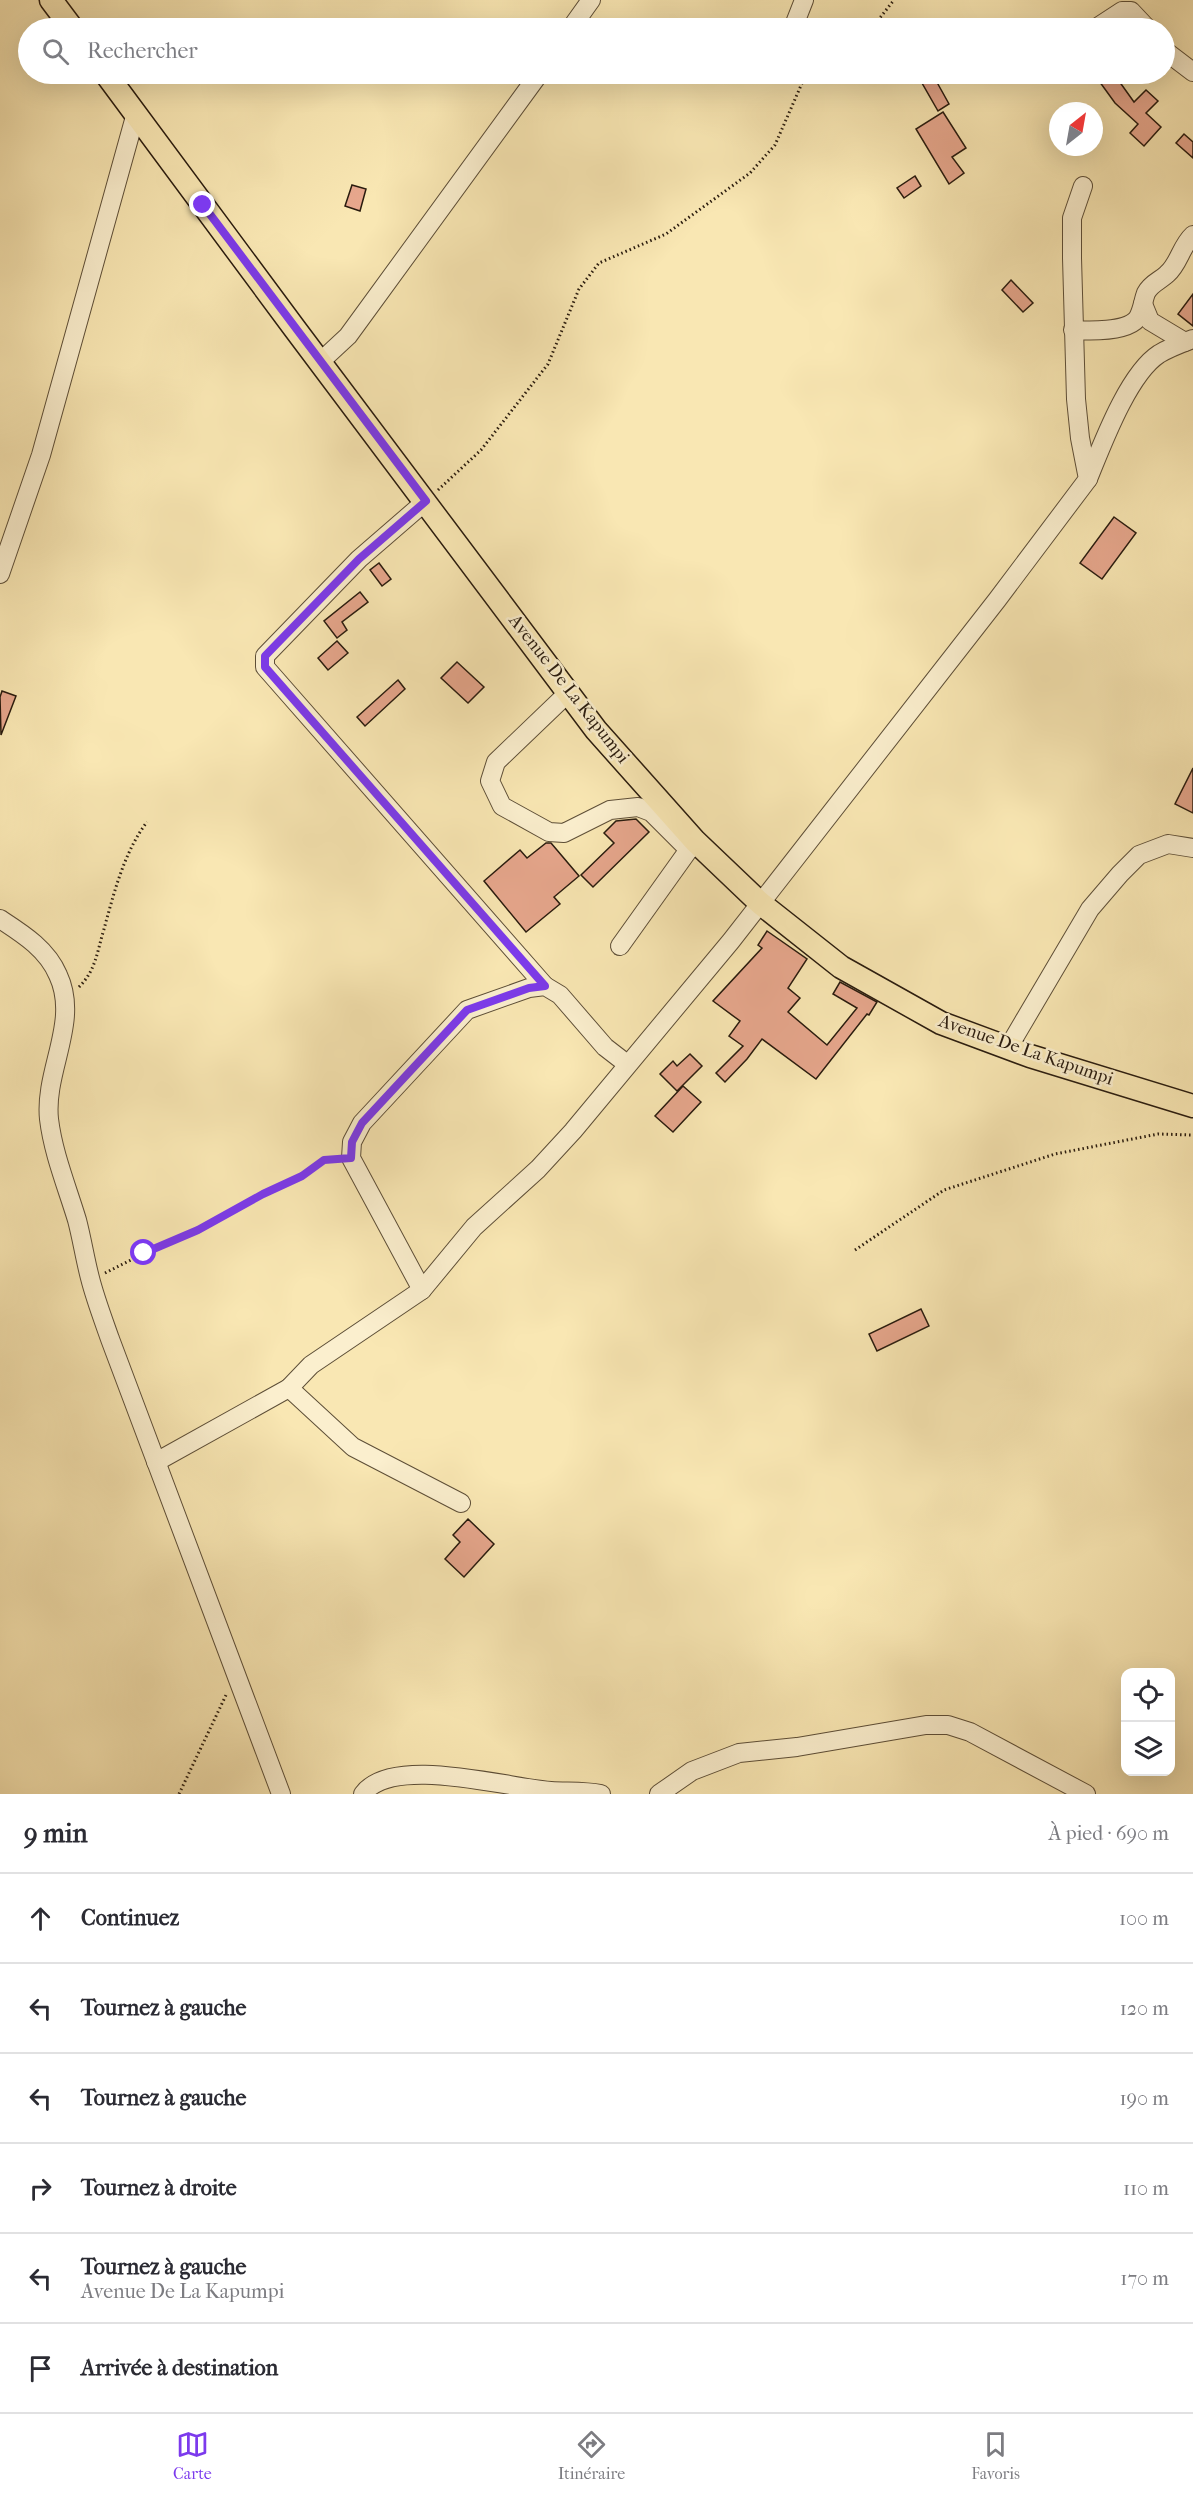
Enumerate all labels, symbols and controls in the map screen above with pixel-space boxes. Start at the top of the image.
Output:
search box [18,18,1175,84]
icon: search [39,35,72,68]
text: Rechercher [87,38,198,64]
north arrow [1049,102,1103,156]
route end [189,191,215,217]
street label: Avenue De La Kapumpi [504,610,634,768]
street label: Avenue De La Kapumpi [935,1010,1117,1090]
route start [130,1239,156,1265]
map controls [1121,1668,1175,1776]
button: locate [1121,1668,1175,1722]
button: layers [1121,1722,1175,1776]
text: 9 min [24,1818,88,1849]
text: À pied · 690 m [1049,1822,1169,1845]
icon: ahead [24,1902,57,1935]
text: Continuez [81,1905,179,1931]
text: 100 m [1119,1907,1169,1930]
icon: left [24,1992,57,2025]
text: Tournez à gauche [81,1995,246,2021]
text: 120 m [1120,1997,1169,2020]
icon: left [24,2082,57,2115]
text: Tournez à gauche [81,2085,246,2111]
text: 190 m [1119,2087,1169,2110]
icon: right [24,2172,57,2205]
text: Tournez à droite [81,2175,237,2201]
text: 110 m [1123,2177,1169,2200]
text: Tournez à gauche [81,2254,246,2280]
icon: left [24,2262,57,2295]
text: 170 m [1120,2267,1169,2290]
text: Avenue De La Kapumpi [81,2280,284,2303]
icon: arrive [24,2352,57,2385]
text: Arrivée à destination [81,2355,278,2381]
tab: Carte [173,2428,212,2483]
tab: Itinéraire [558,2428,625,2483]
tab: Favoris [971,2428,1020,2483]

